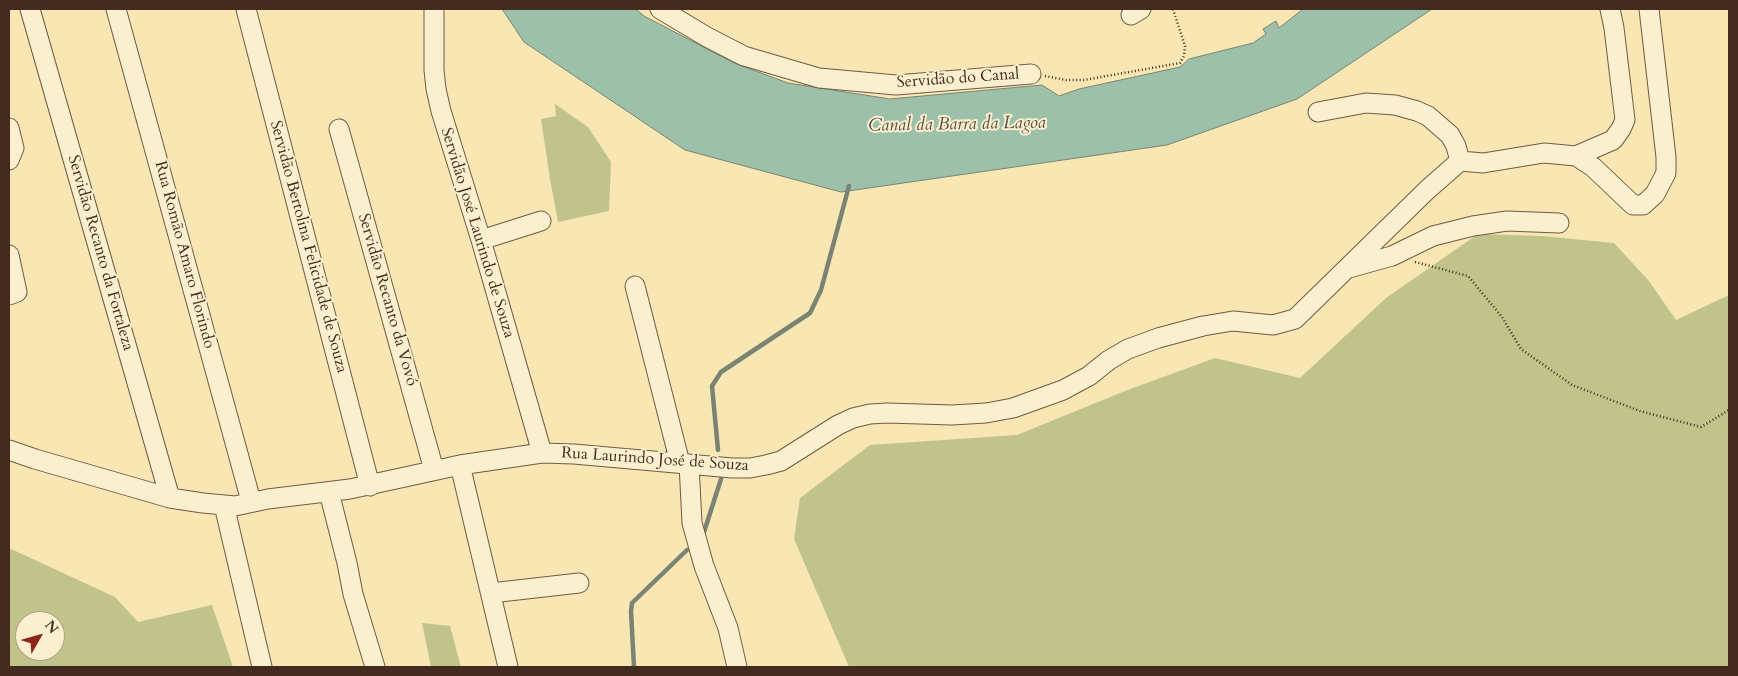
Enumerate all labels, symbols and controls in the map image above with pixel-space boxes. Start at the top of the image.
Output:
street label: Servidão do Canal [896,65,1020,93]
water label: Canal da Barra da Lagoa [868,113,1046,137]
street label: Servidão Bertolina Felicidade de Souza [265,119,351,375]
street label: Servidão José Laurindo de Souza [436,125,518,341]
street label: Servidão Recanto da Fortaleza [63,153,137,353]
street label: Rua Romão Amaro Florindo [150,159,218,351]
street label: Servidão Recanto da Vovó [353,211,421,389]
street label: Rua Laurindo José de Souza [561,444,749,476]
north arrow [15,611,65,661]
text: N [40,616,63,638]

